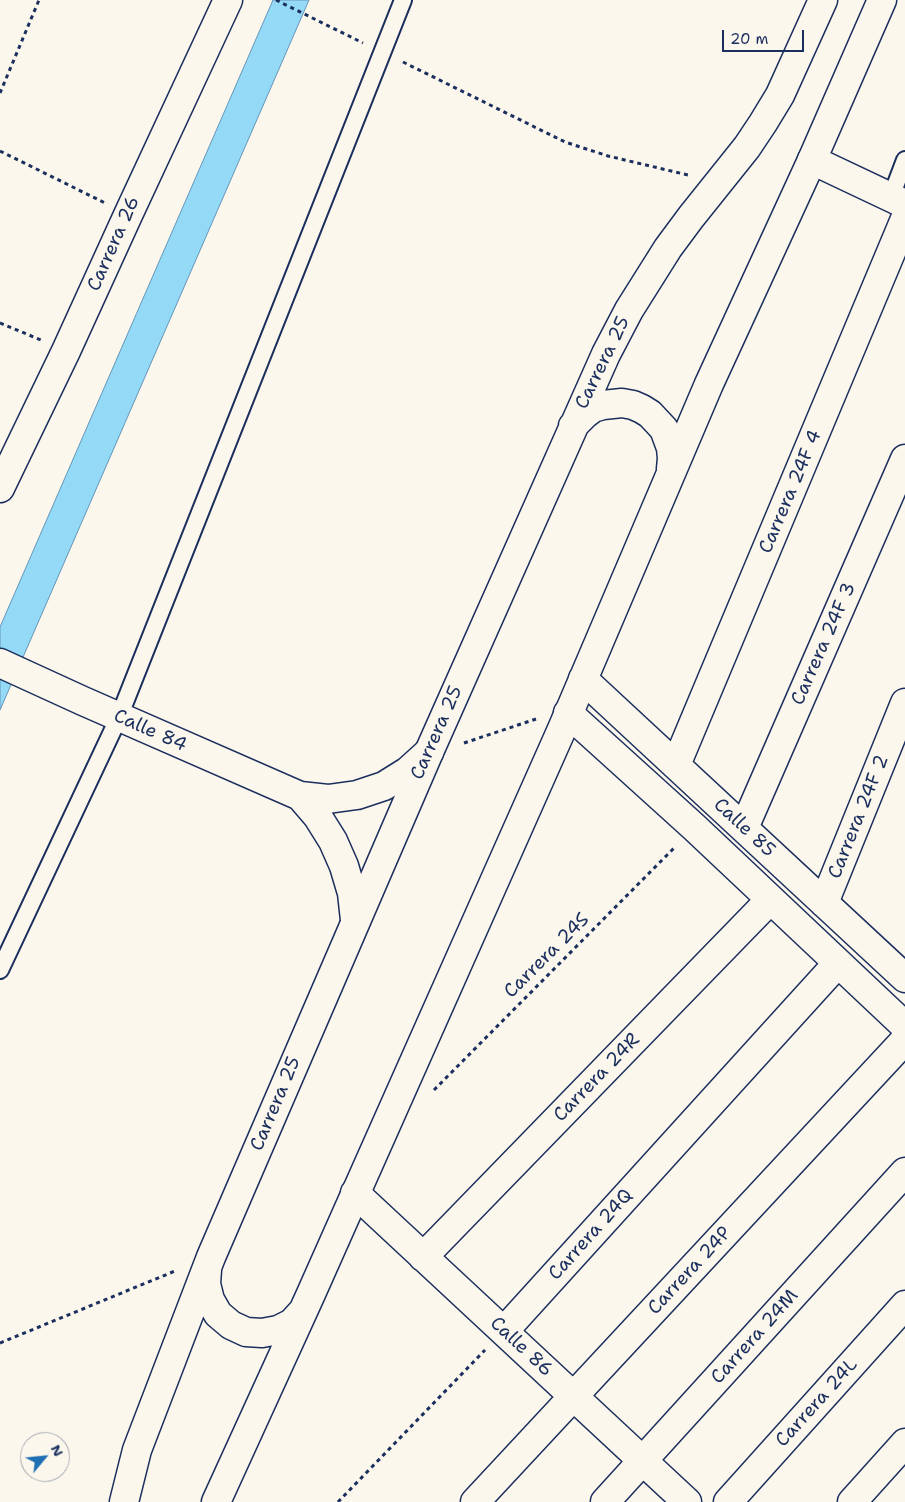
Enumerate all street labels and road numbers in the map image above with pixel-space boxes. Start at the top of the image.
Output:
street label: Carrera 26 [83,193,145,295]
street label: Carrera 25 [571,313,635,413]
street label: Carrera 24F 4 [755,427,827,557]
street label: Carrera 24F 3 [787,579,861,709]
street label: Carrera 25 [406,683,468,783]
street label: Calle 84 [110,705,190,757]
street label: Carrera 24F 2 [824,752,894,882]
street label: Calle 85 [708,794,780,862]
street label: Carrera 24S [500,909,594,1003]
street label: Carrera 24R [549,1029,645,1127]
street label: Carrera 25 [246,1053,306,1155]
street label: Carrera 24Q [544,1185,638,1285]
street label: Carrera 24P [643,1222,737,1320]
street label: Carrera 24M [707,1285,803,1389]
street label: Calle 86 [485,1312,557,1382]
street label: Carrera 24L [771,1354,863,1452]

